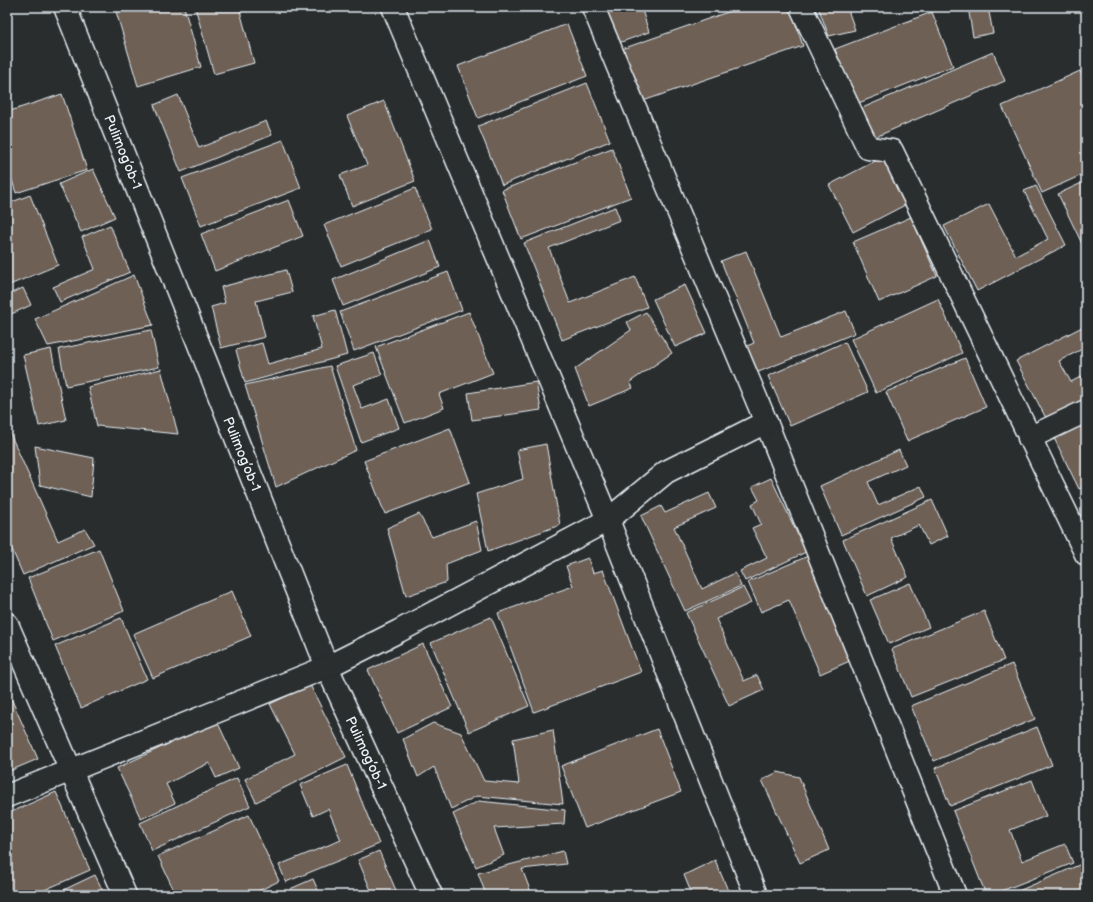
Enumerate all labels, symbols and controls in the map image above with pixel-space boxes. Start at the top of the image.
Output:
street label: Pulimog’ob-1 [100,112,146,192]
street label: Pulimog’ob-1 [219,414,265,494]
street label: Pulimog’ob-1 [342,714,390,792]

